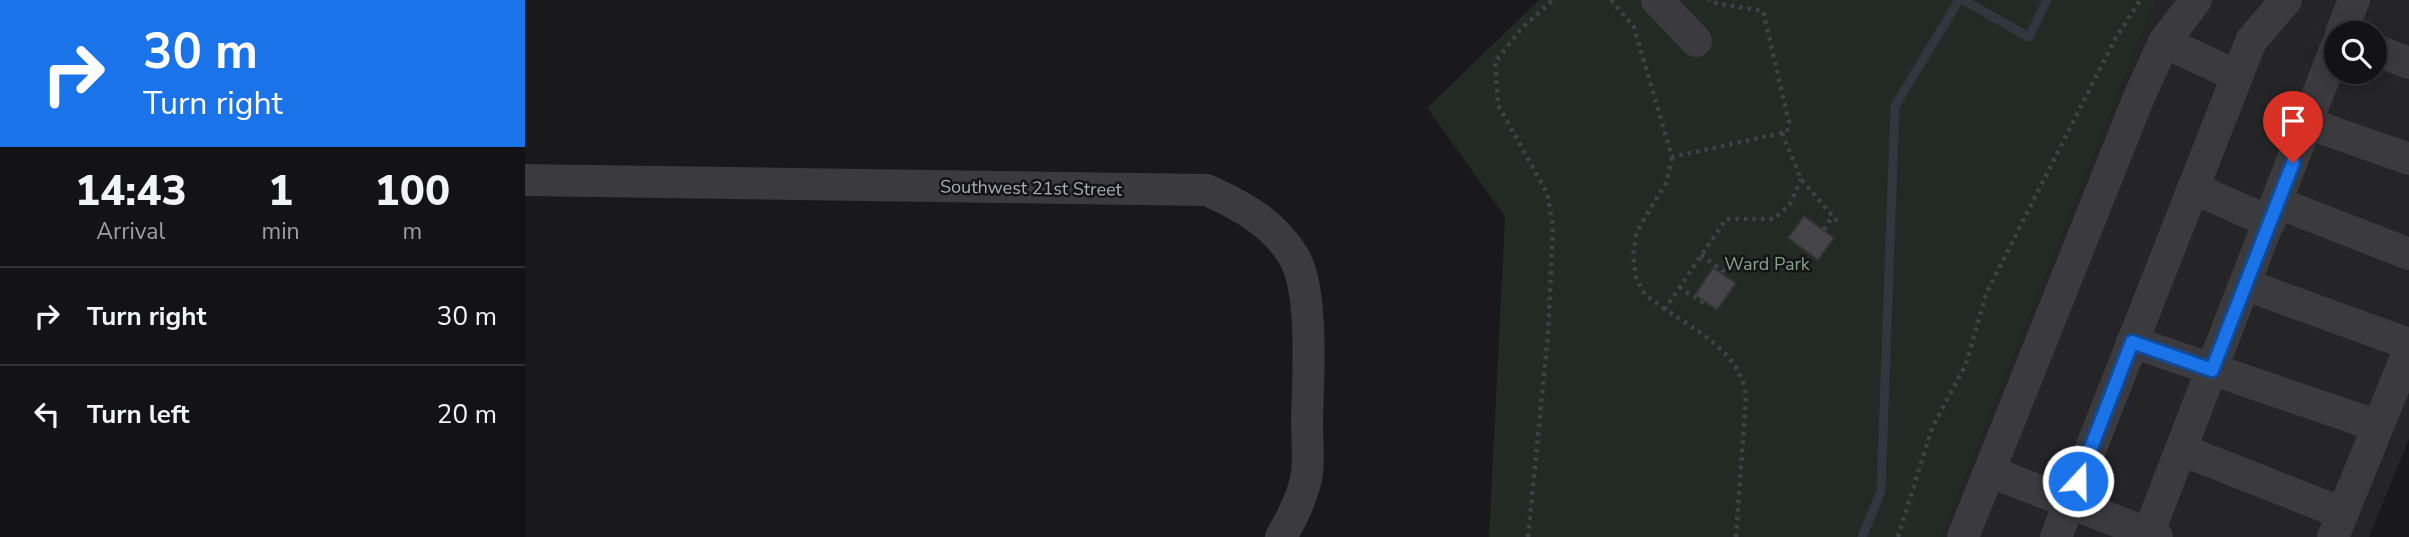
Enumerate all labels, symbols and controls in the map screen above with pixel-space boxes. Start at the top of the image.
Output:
text: 30 m [143,18,258,85]
map controls [2324,21,2387,84]
button: search [2324,21,2387,84]
icon: right [28,28,119,119]
text: Turn right [143,82,283,125]
pin [2263,91,2323,163]
icon: arrive [2274,102,2312,140]
text: 14:43 [75,163,187,220]
text: 1 [268,163,293,220]
text: 100 [375,163,450,220]
street label: Southwest 21st Street [940,174,1123,202]
text: Arrival [96,216,165,247]
text: min [262,216,300,247]
text: m [402,216,422,247]
park label: Ward Park [1724,252,1811,276]
icon: right [28,297,66,335]
text: Turn right [87,299,206,334]
text: 30 m [437,299,497,334]
icon: left [28,395,66,433]
text: Turn left [87,397,190,432]
text: 20 m [437,397,497,432]
position arrow [2041,444,2115,518]

